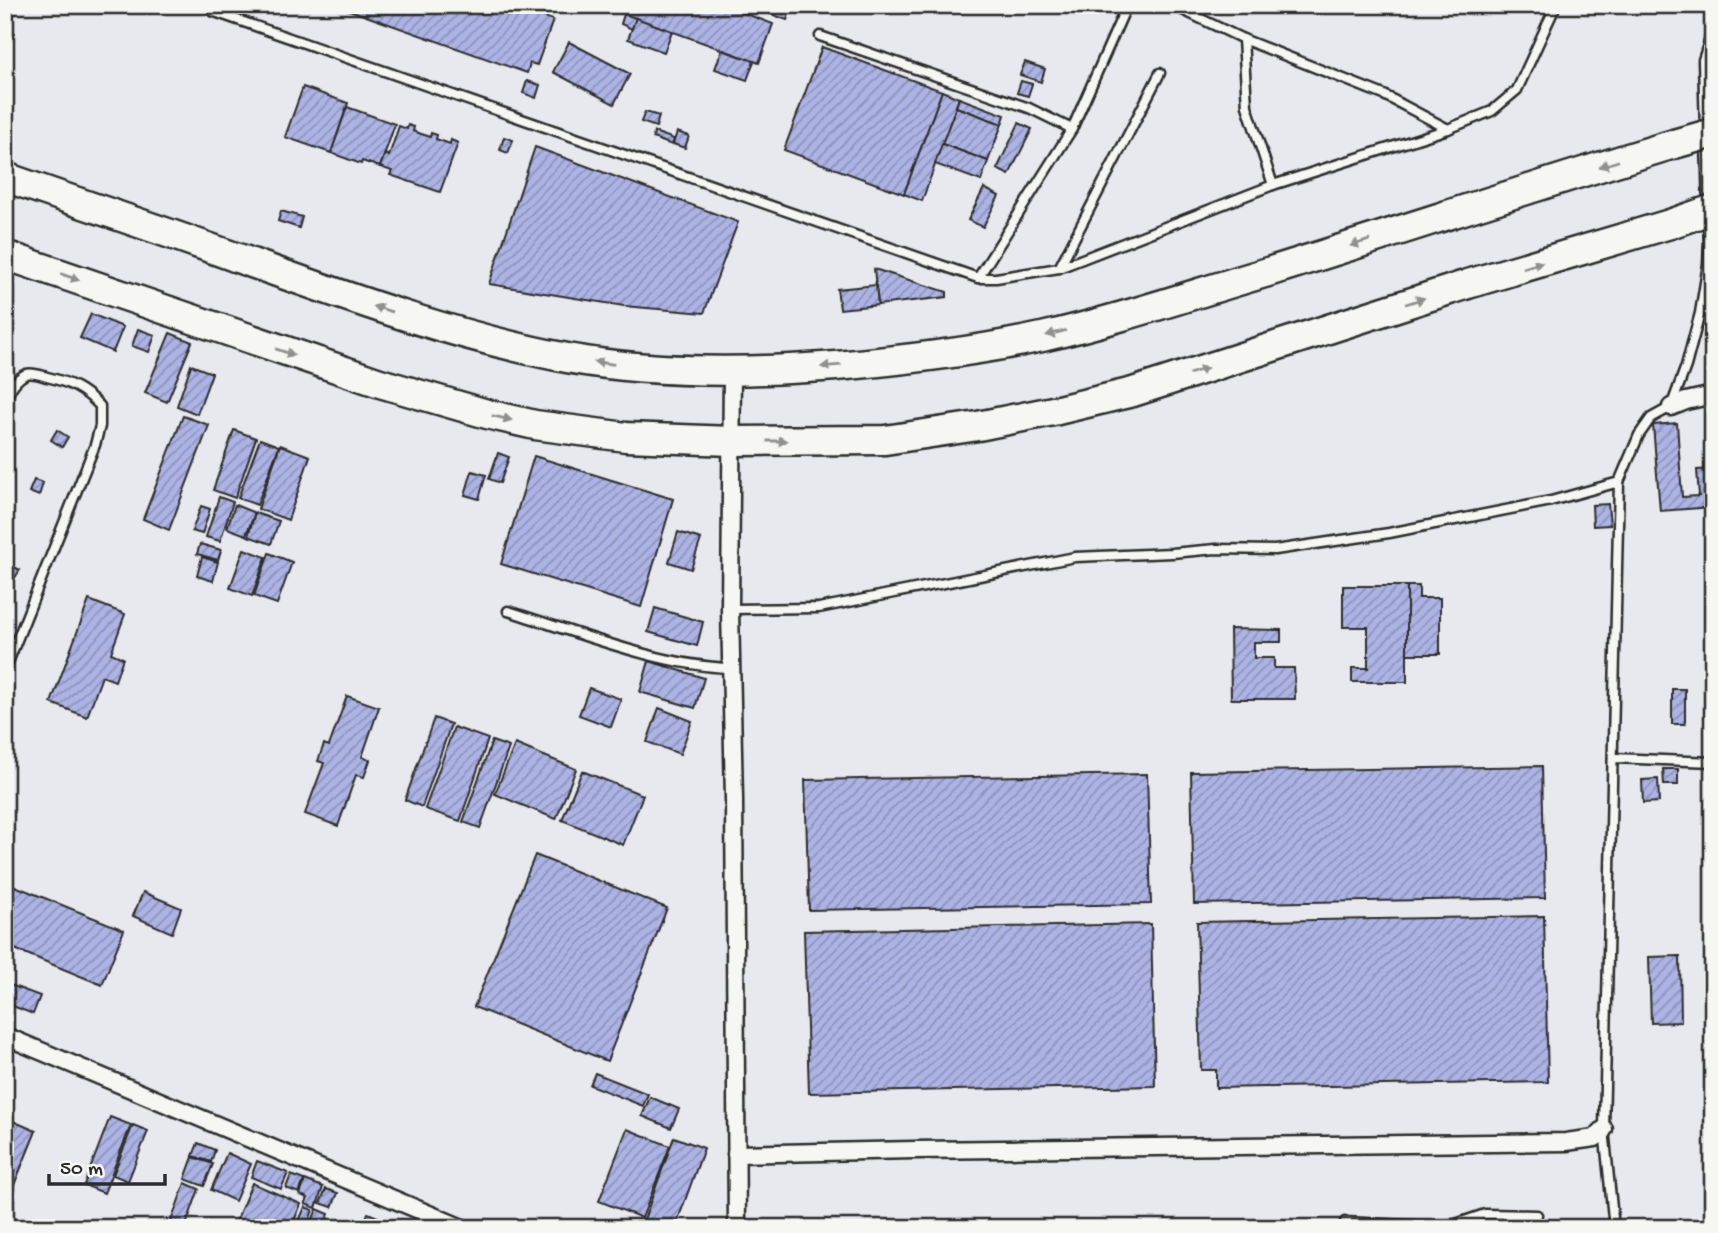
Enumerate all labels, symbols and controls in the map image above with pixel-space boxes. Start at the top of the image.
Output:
one-way arrow [1598,160,1619,170]
one-way arrow [1349,239,1370,249]
one-way arrow [1523,259,1544,269]
one-way arrow [59,272,80,283]
one-way arrow [1404,295,1425,306]
one-way arrow [373,303,394,314]
one-way arrow [1045,328,1067,339]
one-way arrow [274,347,295,357]
one-way arrow [593,357,615,368]
one-way arrow [820,361,842,372]
one-way arrow [1188,365,1209,375]
one-way arrow [491,412,513,423]
one-way arrow [766,435,788,447]
scale bar [49,1142,164,1186]
text: 50 m [60,1158,103,1183]

